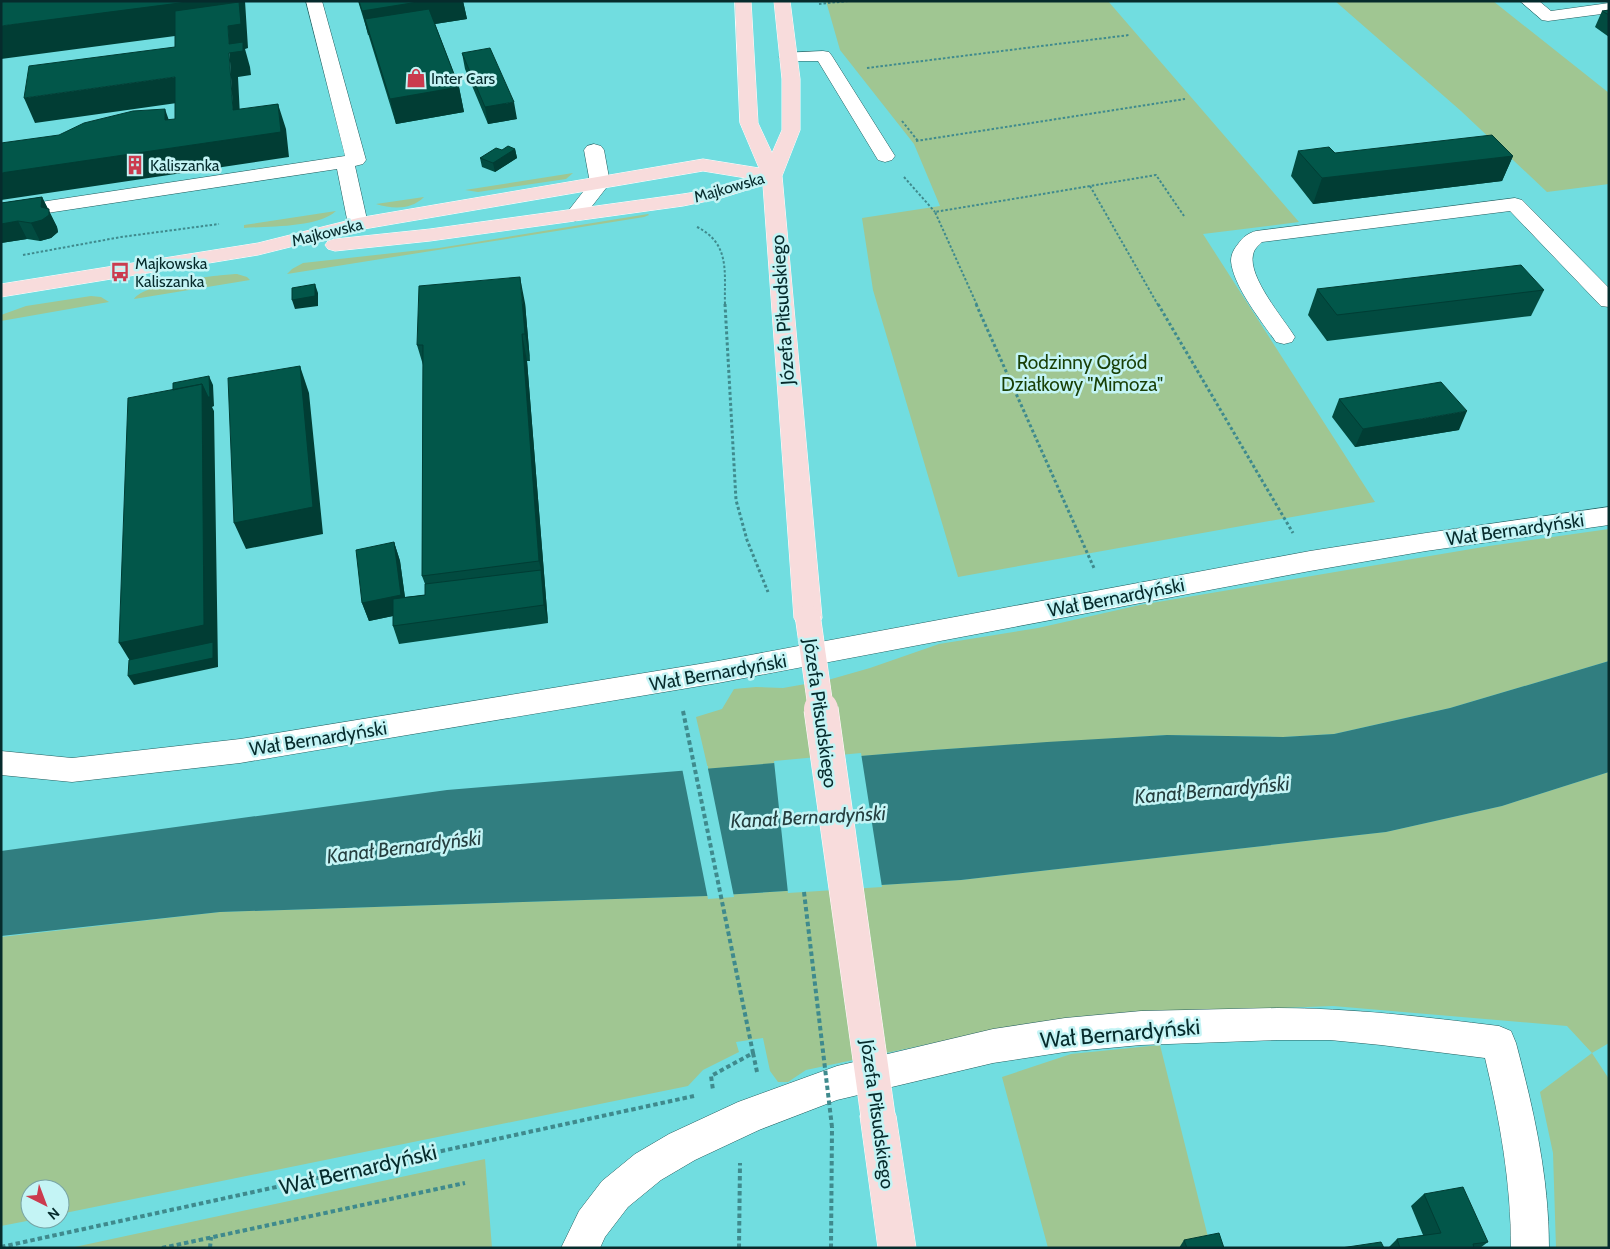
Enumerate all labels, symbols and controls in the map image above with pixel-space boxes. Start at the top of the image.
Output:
shop icon: Inter Cars [405,67,427,89]
place label: Inter Cars [431,69,496,88]
building icon: Kaliszanka [124,154,146,176]
place label: Kaliszanka [150,156,220,175]
street label: Majkowska [692,168,767,207]
street label: Majkowska [290,214,365,250]
street label: Józefa Piłsudskiego [766,234,799,387]
place label: Majkowska Kaliszanka [135,254,208,291]
bus stop icon: Majkowska Kaliszanka [109,261,131,283]
park label: Rodzinny Ogród Działkowy "Mimoza" [1001,351,1163,396]
street label: Wał Bernardyński [1445,508,1585,551]
street label: Wał Bernardyński [1046,573,1186,622]
street label: Józefa Piłsudskiego [798,636,842,789]
street label: Wał Bernardyński [648,649,788,696]
street label: Wał Bernardyński [248,716,388,761]
water label: Kanał Bernardyński [1133,771,1291,809]
water label: Kanał Bernardyński [730,801,887,833]
water label: Kanał Bernardyński [325,826,483,868]
street label: Wał Bernardyński [1039,1013,1201,1054]
street label: Józefa Piłsudskiego [855,1037,899,1190]
street label: Wał Bernardyński [277,1138,439,1201]
north arrow [20,1179,70,1229]
text: N [44,1204,63,1224]

